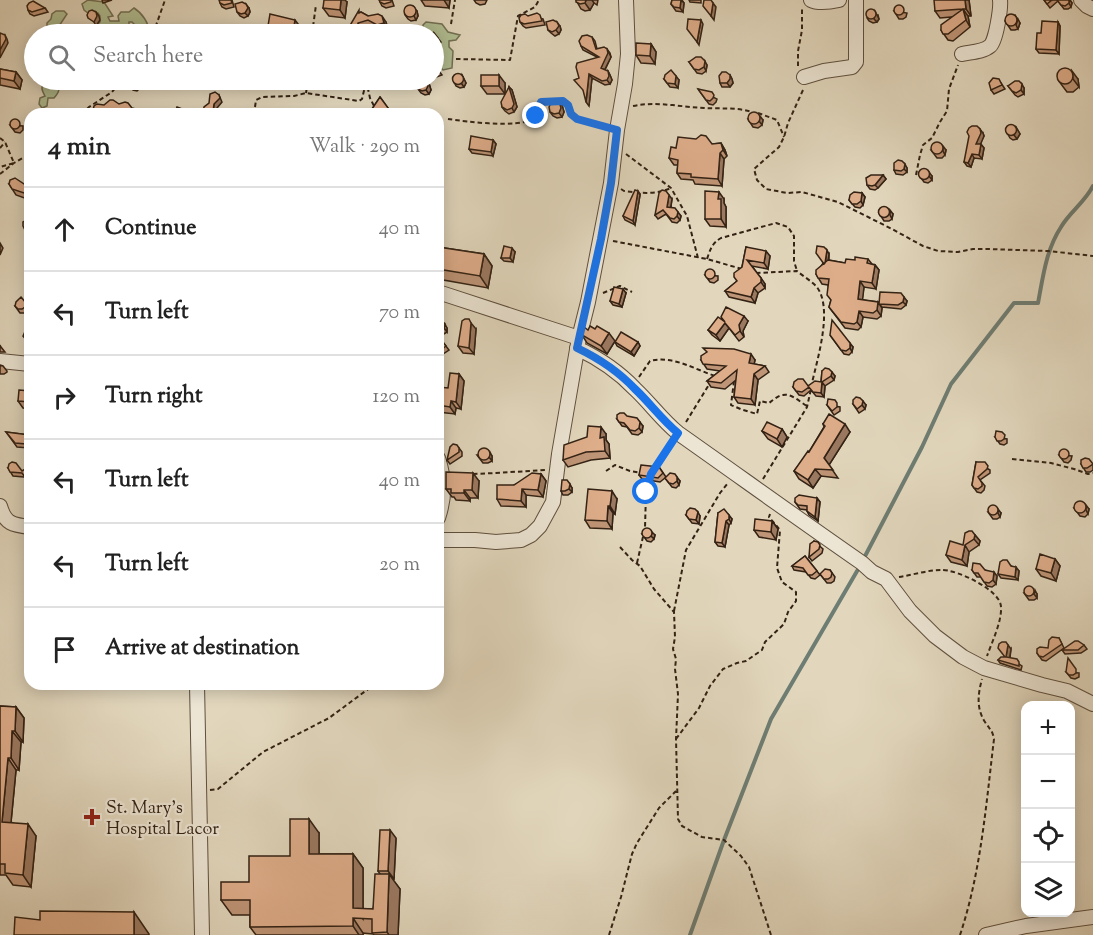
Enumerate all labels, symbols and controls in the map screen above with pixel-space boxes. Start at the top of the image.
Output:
search box [24,24,444,90]
icon: search [45,41,78,74]
text: Search here [93,41,203,73]
route end [522,102,548,128]
text: 4 min [48,129,111,166]
text: Walk · 290 m [309,133,420,162]
icon: ahead [48,213,81,246]
text: Continue [105,213,196,245]
text: 40 m [379,215,420,244]
icon: left [48,297,81,330]
text: Turn left [105,297,188,329]
text: 70 m [379,299,420,328]
icon: right [48,381,81,414]
text: Turn right [105,381,202,413]
text: 120 m [372,383,420,412]
icon: left [48,465,81,498]
text: Turn left [105,465,188,497]
text: 40 m [379,467,420,496]
route start [632,478,658,504]
icon: left [48,549,81,582]
text: Turn left [105,549,188,581]
text: 20 m [379,551,420,580]
icon: arrive [48,633,81,666]
text: Arrive at destination [105,633,300,665]
map controls [1021,701,1075,917]
button: + [1021,701,1075,755]
button: − [1021,755,1075,809]
place label: St. Mary's Hospital Lacor [106,796,219,843]
marker: St. Mary's Hospital Lacor [83,808,101,826]
button: locate [1021,809,1075,863]
button: layers [1021,863,1075,917]

